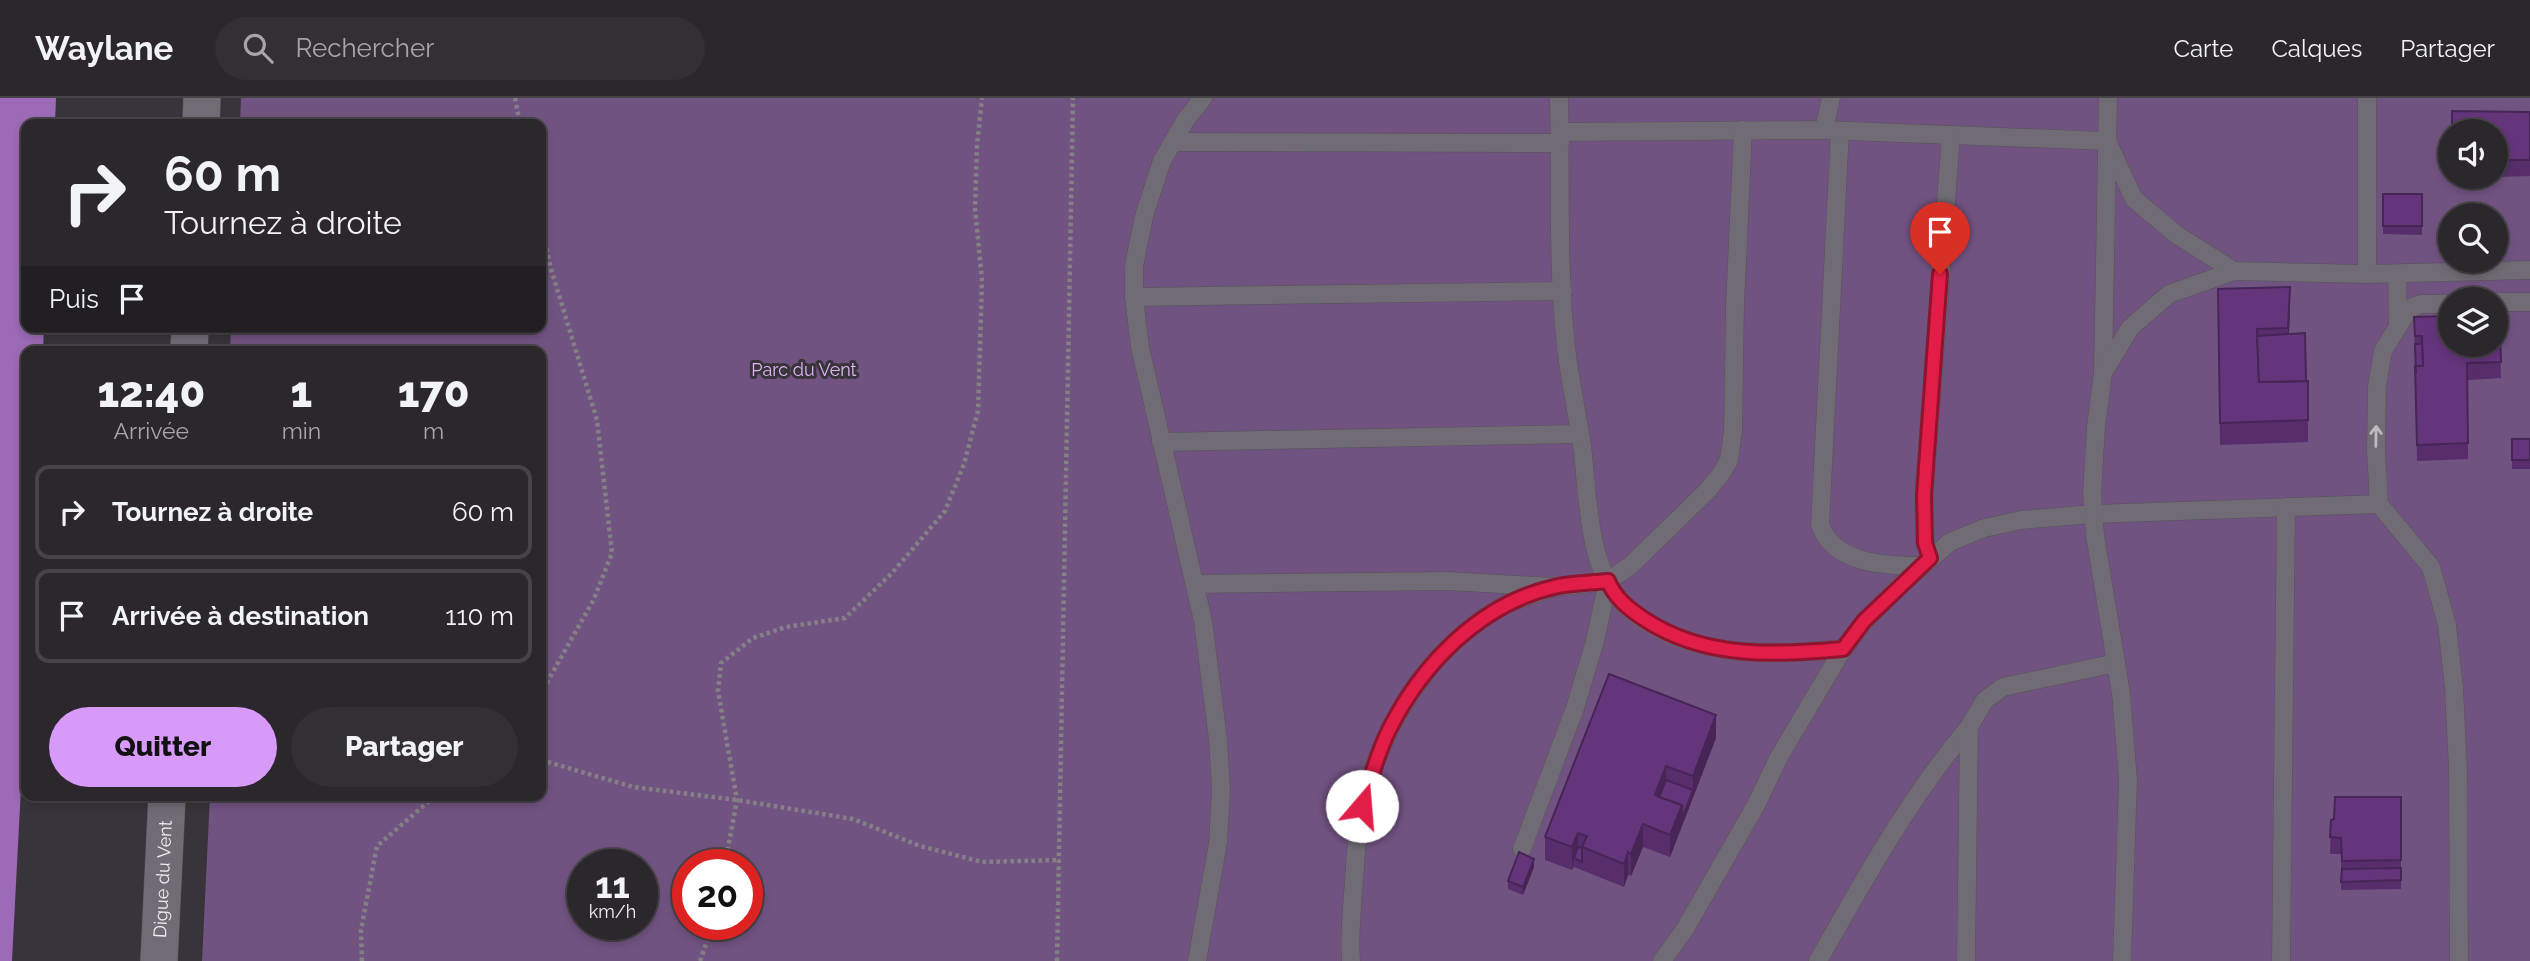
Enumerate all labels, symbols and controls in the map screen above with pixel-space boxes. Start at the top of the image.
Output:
search box [215,17,705,80]
text: Waylane [35,29,173,68]
icon: search [239,29,277,67]
text: Rechercher [295,33,434,63]
text: Carte [2174,34,2233,63]
text: Calques [2271,34,2362,63]
text: Partager [2400,34,2495,63]
map controls [2438,119,2508,357]
button: sound [2438,119,2508,189]
text: 60 m [164,145,281,202]
icon: right [49,147,140,238]
pin [1910,202,1970,274]
button: search [2438,203,2508,273]
text: Tournez à droite [164,204,402,241]
icon: arrive [1921,213,1959,251]
icon: arrive [113,280,151,318]
text: Puis [49,284,99,314]
button: layers [2438,287,2508,357]
park label: Parc du Vent [751,359,857,380]
text: 12:40 [97,368,205,417]
text: 1 [291,368,312,417]
text: 170 [398,368,469,417]
text: Arrivée [114,417,189,444]
text: min [282,417,321,444]
text: m [423,417,444,444]
one-way arrow [2369,424,2383,447]
icon: right [53,493,91,531]
text: Tournez à droite [112,497,313,527]
text: 60 m [452,497,514,527]
icon: arrive [53,597,91,635]
text: Arrivée à destination [112,601,369,631]
text: 110 m [445,601,514,631]
button: Quitter [49,707,277,787]
button: Partager [291,707,518,787]
position arrow [1325,769,1399,843]
street label: Digue du Vent [149,820,176,938]
speed limit sign: 20 [672,849,763,940]
text: 11 [595,865,630,906]
text: km/h [589,901,636,922]

